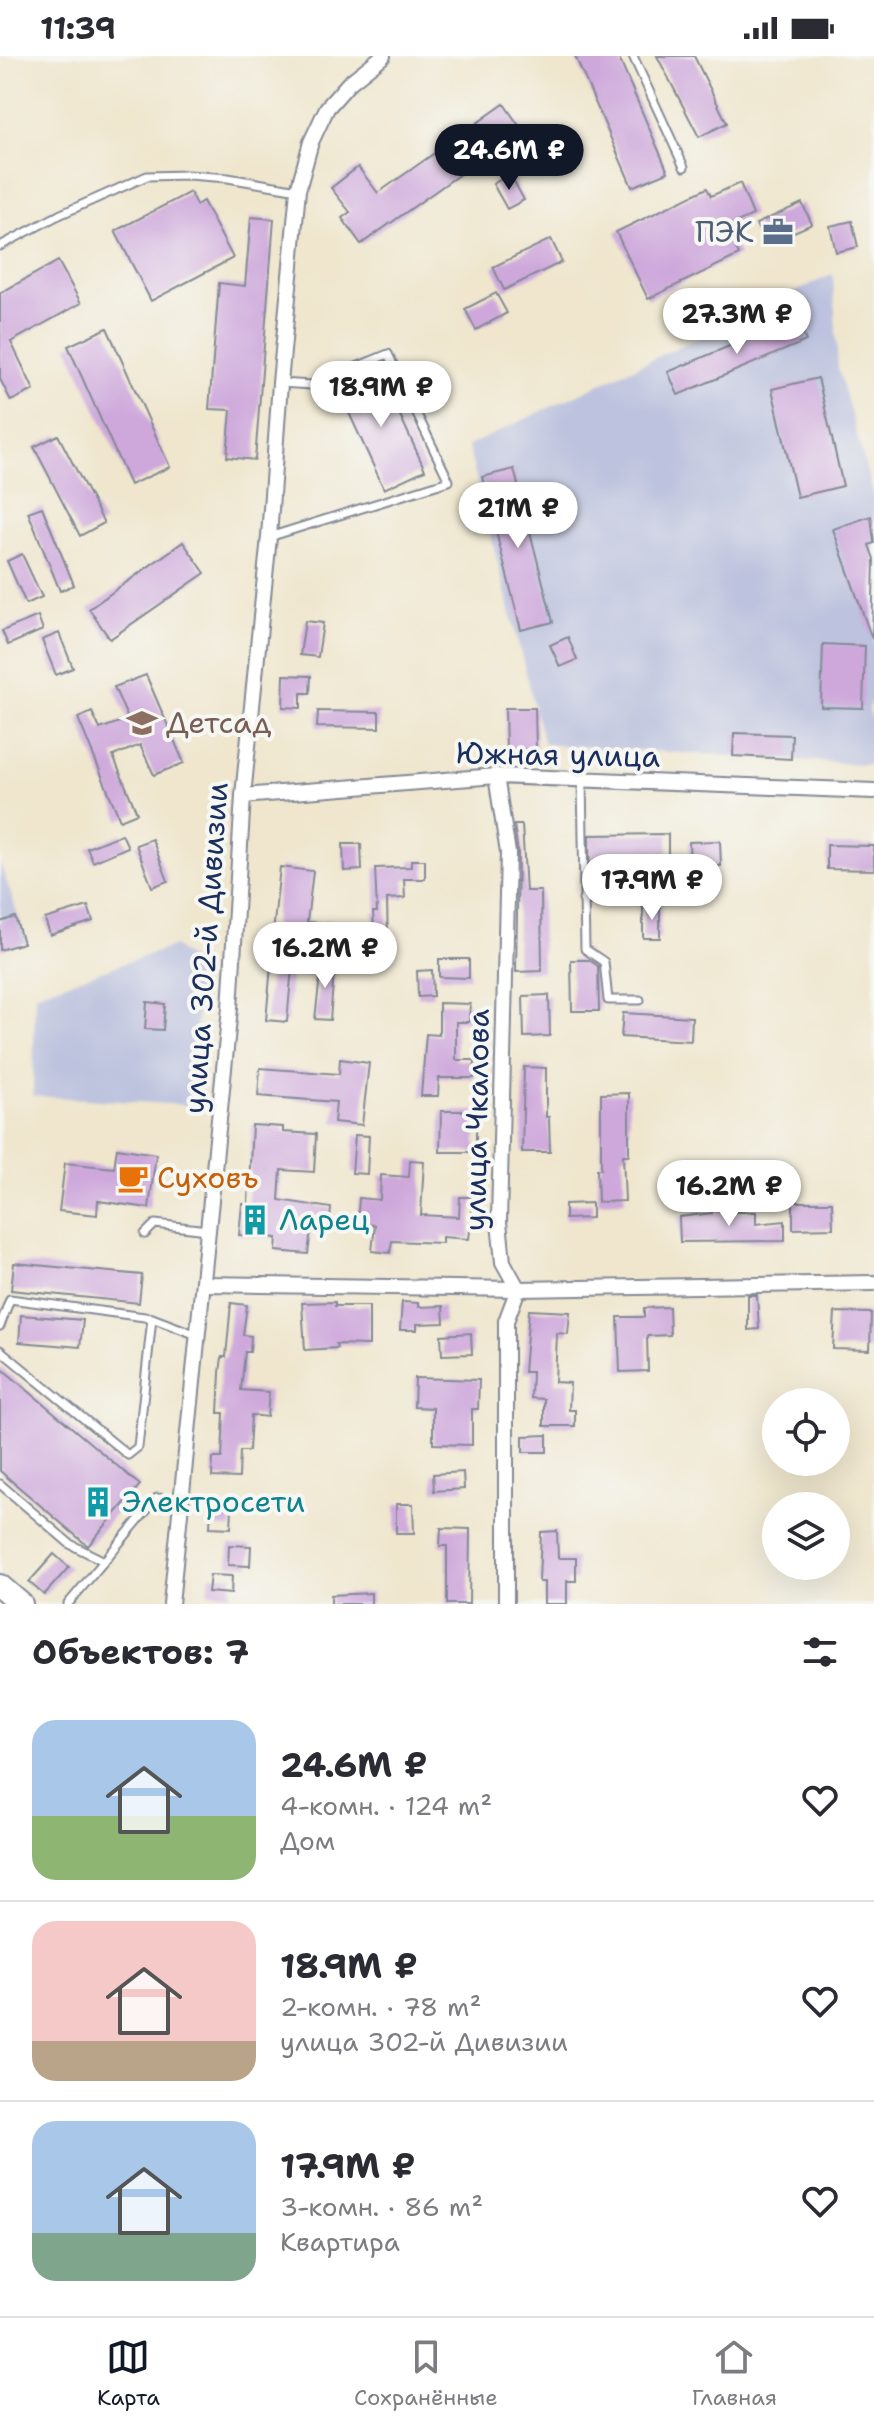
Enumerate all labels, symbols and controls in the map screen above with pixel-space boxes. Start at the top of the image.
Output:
text: 11:39 [40,8,116,49]
pin: 24.6M ₽ [435,124,583,192]
text: 24.6M ₽ [453,132,565,167]
place label: ПЭК [695,211,754,252]
office icon: ПЭК [761,215,795,249]
pin: 27.3M ₽ [663,288,811,356]
text: 27.3M ₽ [681,296,793,331]
pin: 18.9M ₽ [307,361,455,429]
text: 18.9M ₽ [328,369,434,404]
pin: 21M ₽ [462,482,574,550]
text: 21M ₽ [477,490,559,525]
place label: Детсад [166,702,272,743]
school or university icon: Детсад [125,706,159,740]
street label: Южная улица [456,732,661,777]
street label: улица 302-й Дивизии [173,781,238,1115]
pin: 17.9M ₽ [578,854,726,922]
text: 17.9M ₽ [600,862,704,897]
pin: 16.2M ₽ [251,922,399,990]
text: 16.2M ₽ [271,930,379,965]
street label: улица Чкалова [454,1008,499,1231]
place label: Суховъ [157,1157,259,1198]
pin: 16.2M ₽ [655,1160,803,1228]
cafe icon: Суховъ [116,1161,150,1195]
text: 16.2M ₽ [675,1168,783,1203]
place label: Ларец [279,1199,370,1240]
building icon: Ларец [238,1203,272,1237]
map controls [762,1388,850,1580]
button: locate [762,1388,850,1476]
place label: Электросети [122,1481,305,1522]
building icon: Электросети [81,1485,115,1519]
button: layers [762,1492,850,1580]
text: Объектов: 7 [32,1629,249,1675]
icon: filters [798,1630,842,1674]
text: 24.6M ₽ [280,1742,428,1788]
icon: home [96,1752,192,1848]
icon: heart [798,1778,842,1822]
text: 4-комн. · 124 m² [280,1788,492,1823]
text: Дом [280,1823,335,1858]
text: 18.9M ₽ [280,1943,418,1989]
icon: home [96,1953,192,2049]
icon: heart [798,1979,842,2023]
text: 2-комн. · 78 m² [280,1989,481,2024]
text: улица 302-й Дивизии [280,2024,568,2059]
text: 17.9M ₽ [280,2143,416,2189]
icon: home [96,2153,192,2249]
icon: heart [798,2179,842,2223]
text: 3-комн. · 86 m² [280,2189,483,2224]
text: Квартира [280,2224,400,2259]
tab: Карта [97,2335,160,2412]
tab: Сохранённые [354,2335,498,2412]
tab: Главная [692,2335,777,2412]

